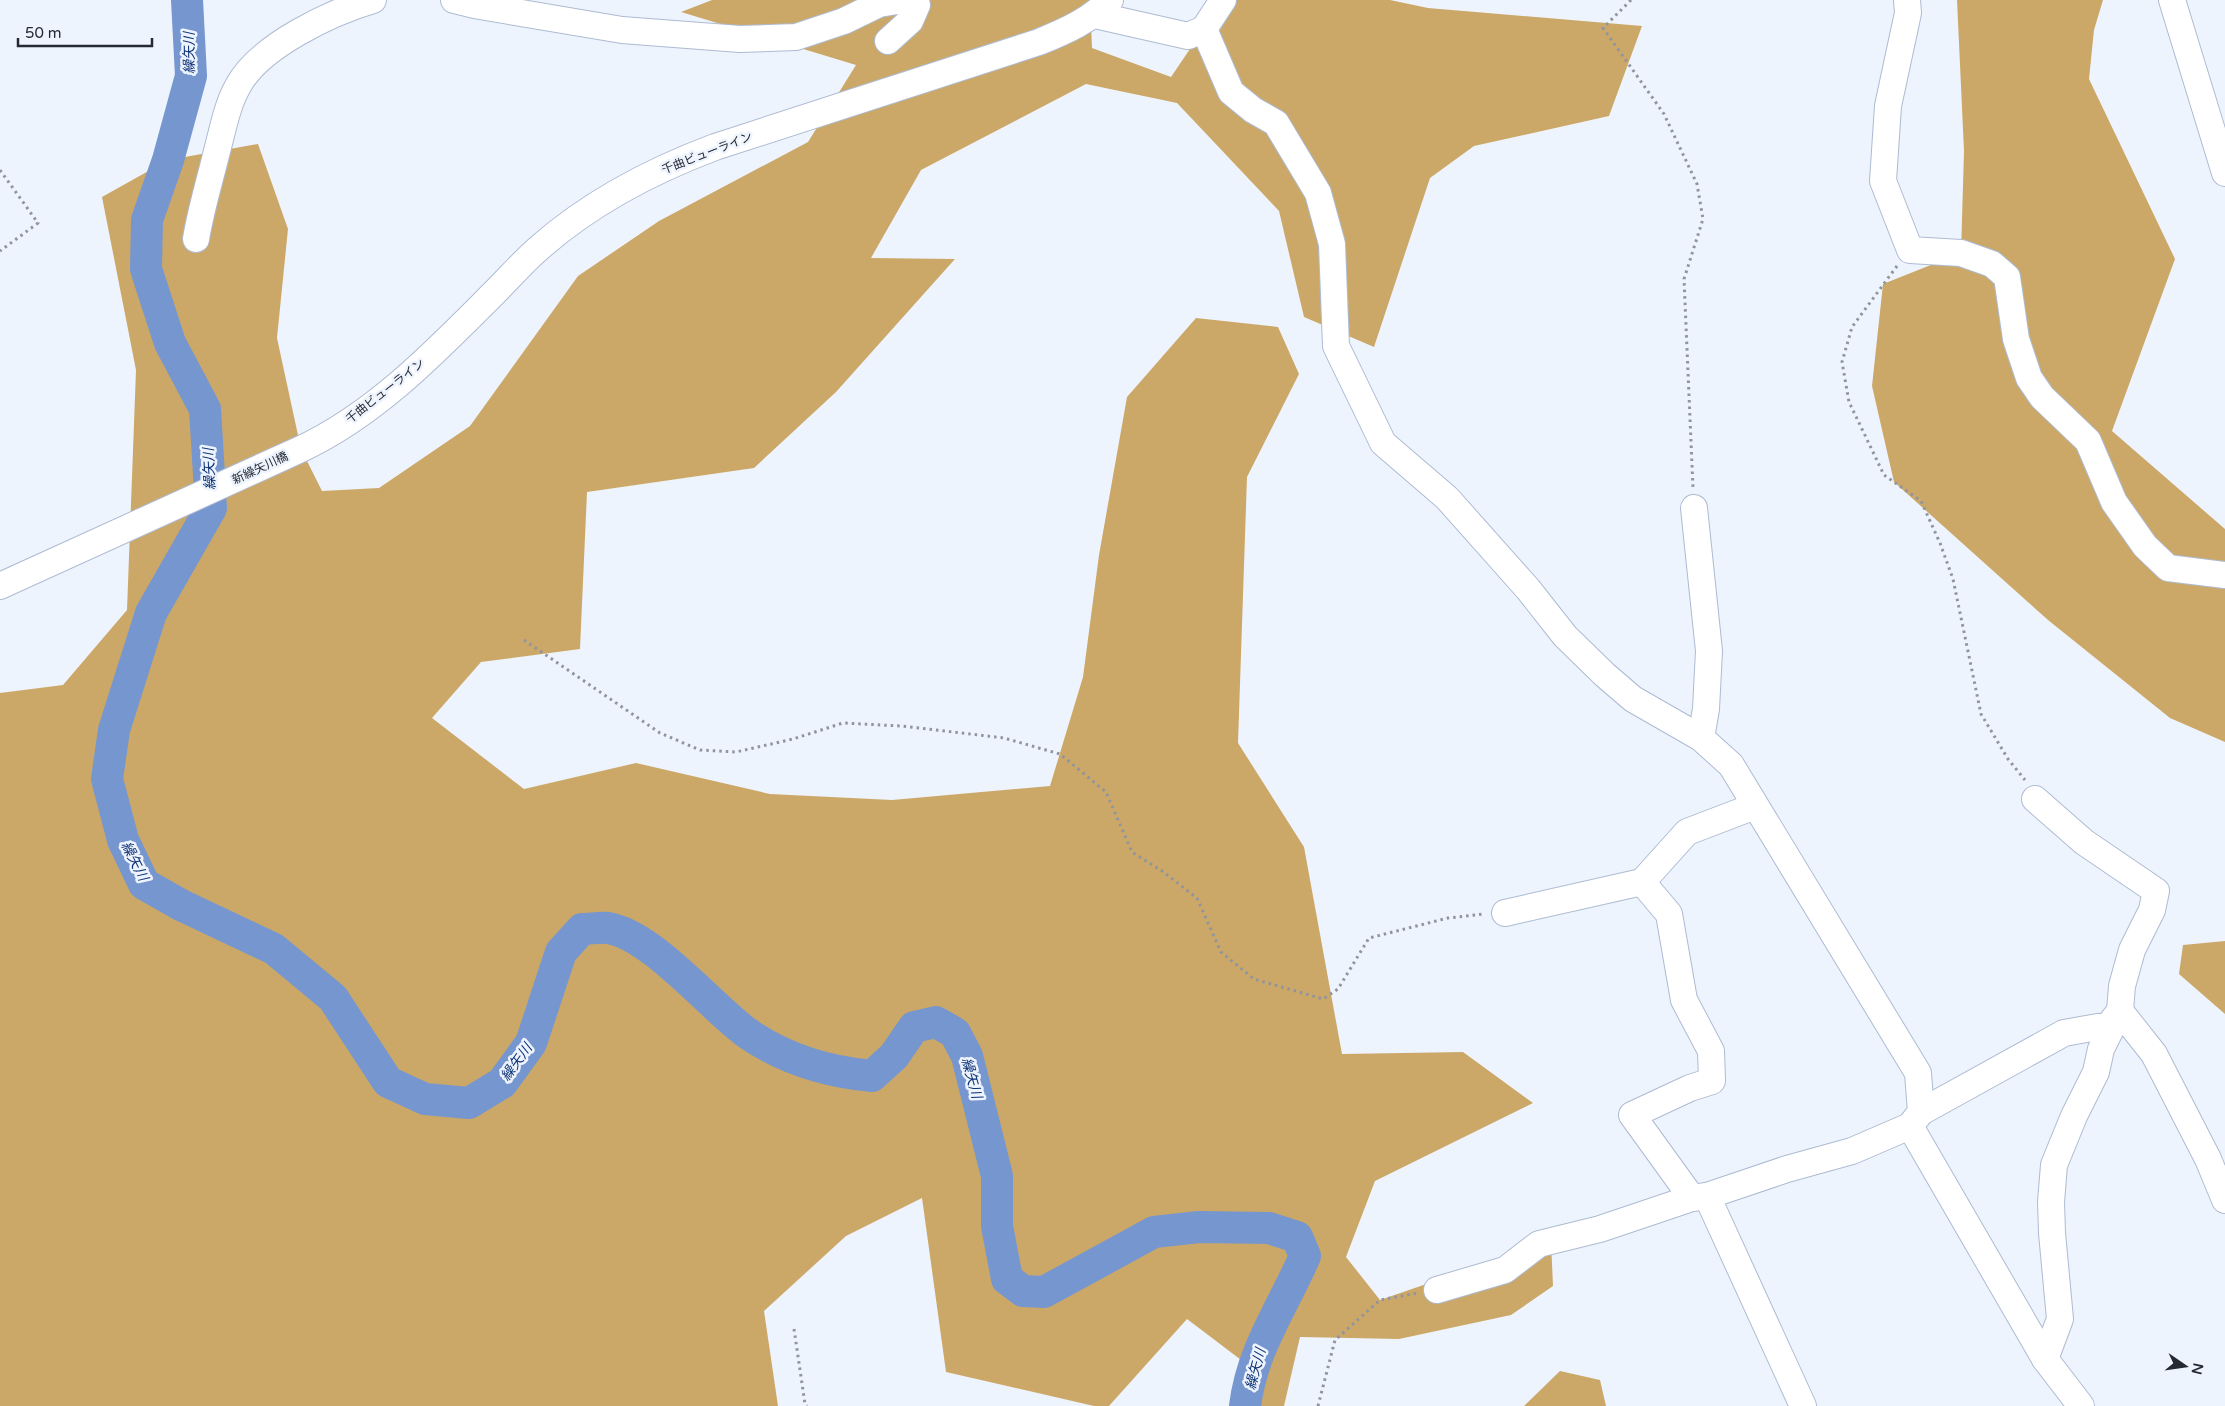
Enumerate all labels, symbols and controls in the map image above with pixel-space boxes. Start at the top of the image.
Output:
scale bar [18,15,151,47]
text: 50 m [25,24,62,42]
water label: 繰矢川 [181,30,198,74]
street label: 千曲ビューライン [660,129,754,177]
street label: 千曲ビューライン [343,356,427,426]
water label: 繰矢川 [200,446,219,490]
street label: 新繰矢川橋 [230,449,290,487]
water label: 繰矢川 [117,839,153,886]
water label: 繰矢川 [497,1039,537,1084]
water label: 繰矢川 [958,1056,986,1103]
north arrow [2160,1341,2210,1391]
water label: 繰矢川 [1242,1345,1270,1392]
text: N [2188,1361,2207,1376]

